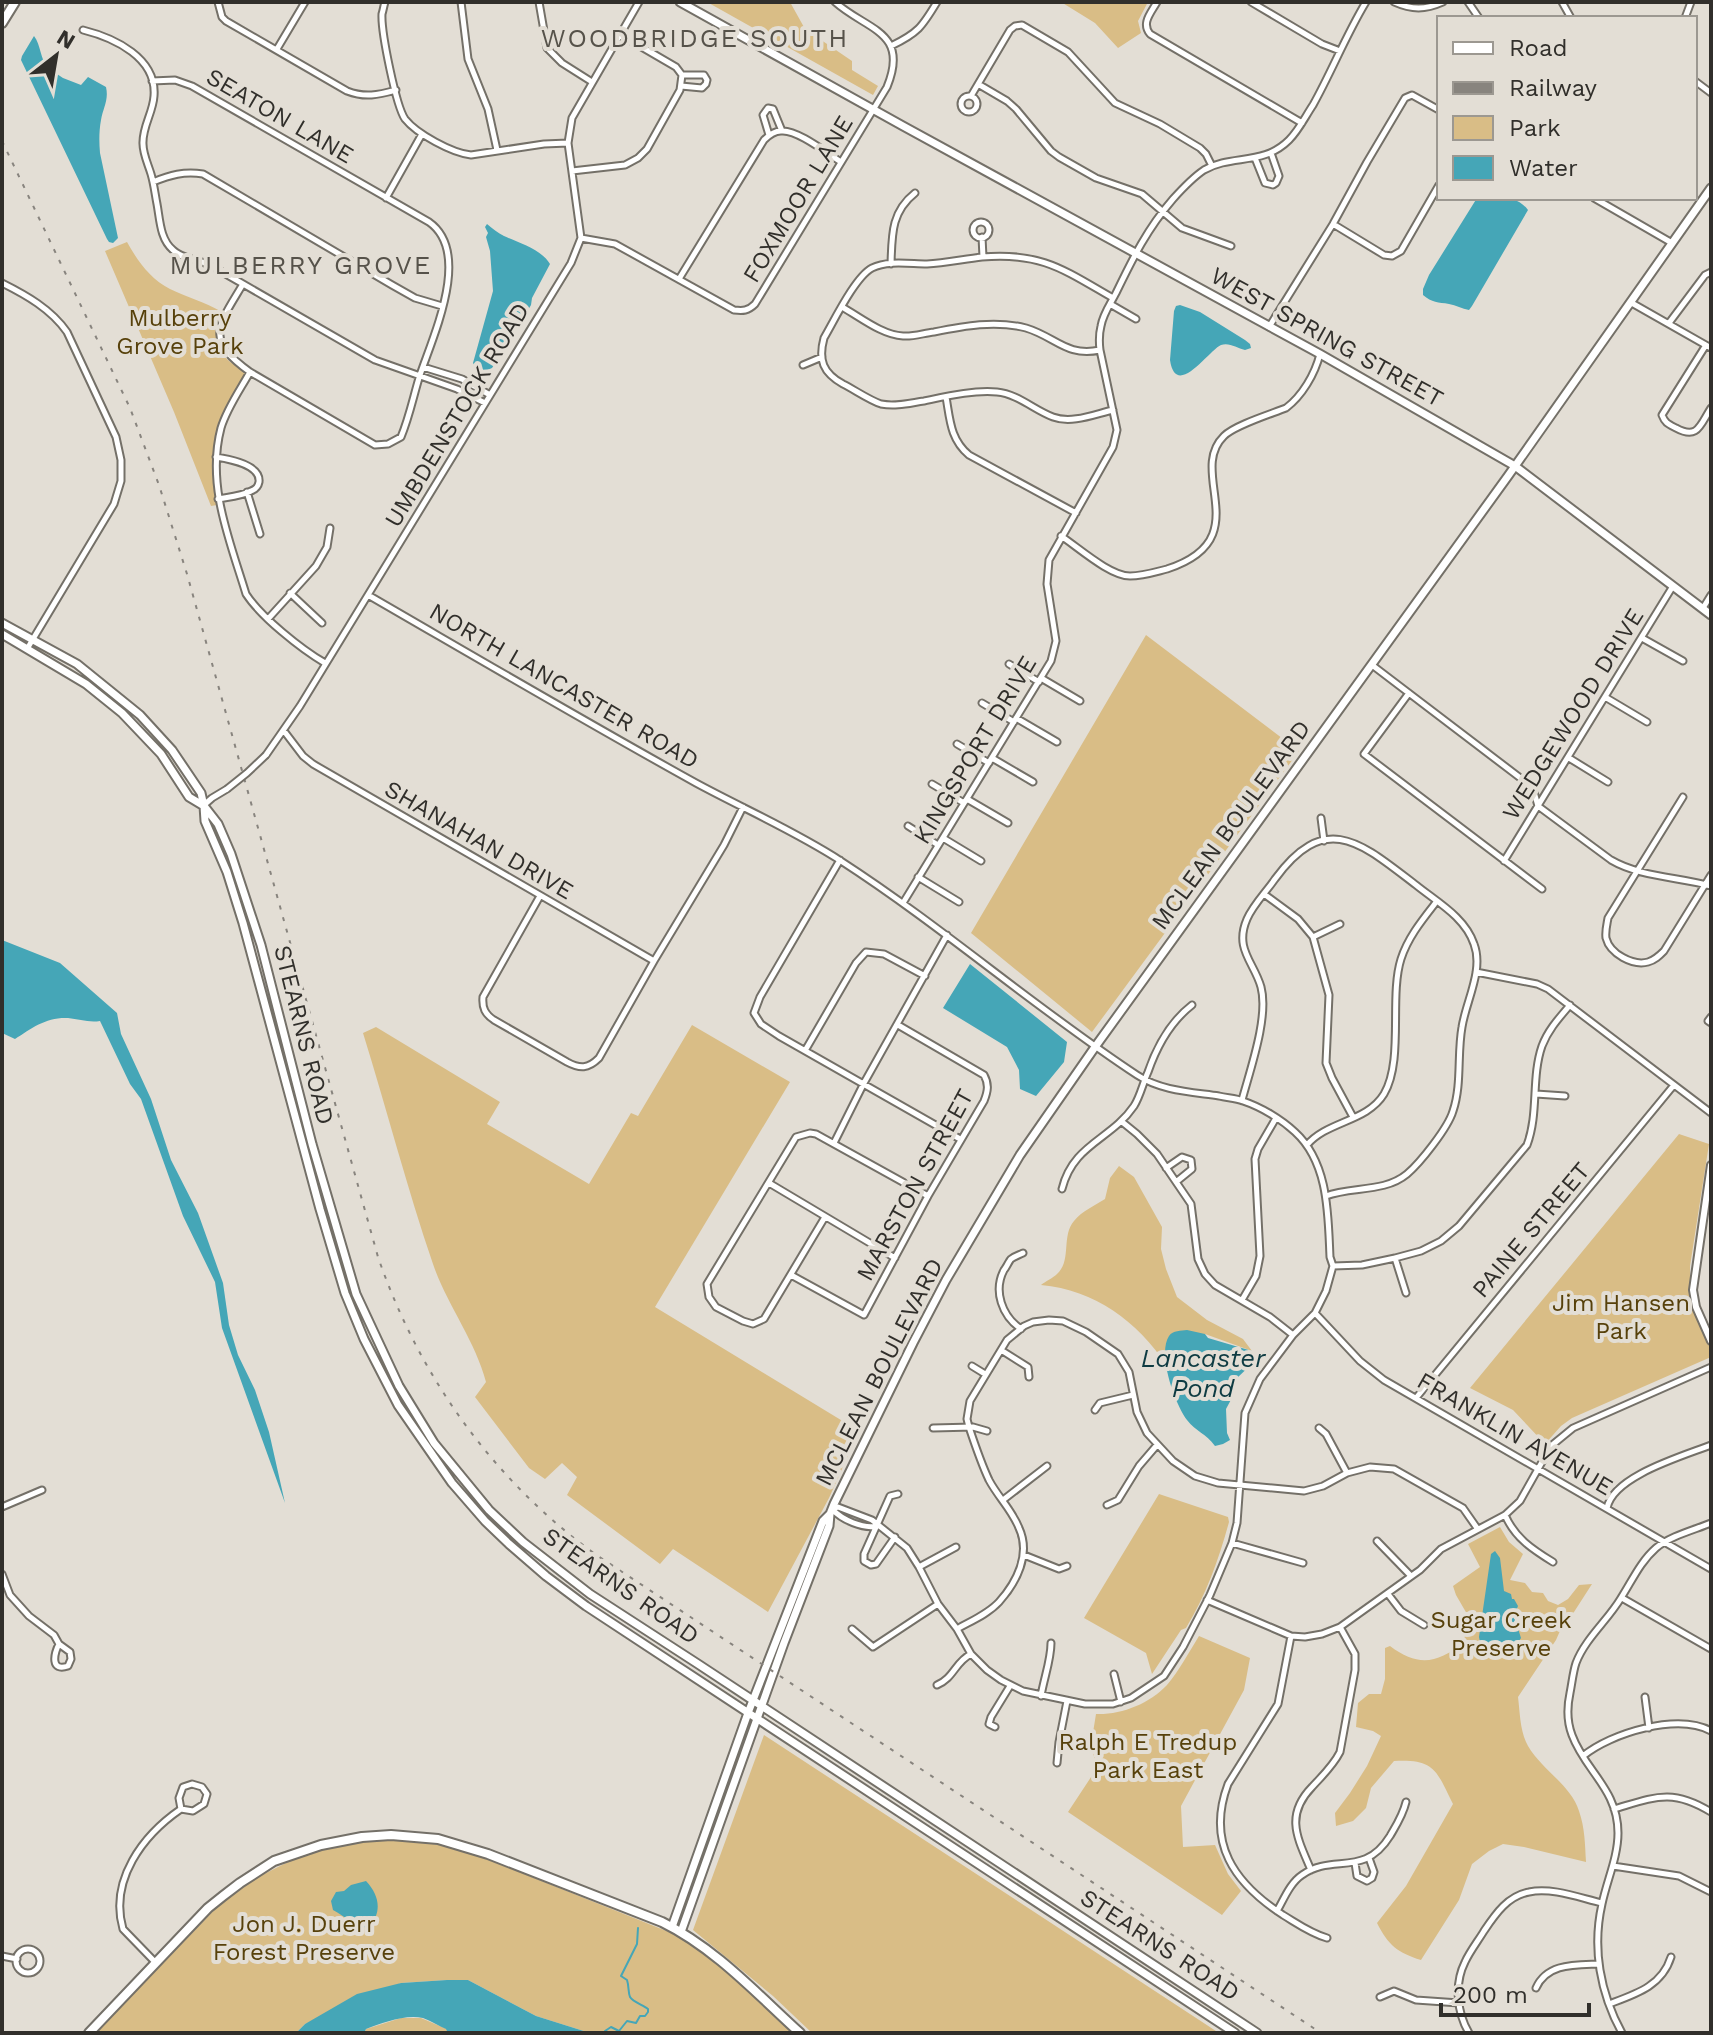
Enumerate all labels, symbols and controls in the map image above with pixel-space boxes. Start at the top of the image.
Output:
north arrow [16,16,96,96]
legend [1437,16,1697,200]
district label: WOODBRIDGE SOUTH [541,23,849,53]
text: N [53,24,79,54]
text: Road [1509,34,1568,62]
street label: SEATON LANE [201,63,359,169]
text: Railway [1509,74,1598,102]
street label: FOXMOOR LANE [737,110,859,288]
text: Park [1509,114,1561,142]
text: Water [1509,154,1578,182]
district label: MULBERRY GROVE [170,250,432,280]
street label: WEST SPRING STREET [1206,261,1448,413]
street label: UMBDENSTOCK ROAD [379,298,535,532]
park label: Mulberry Grove Park [116,304,244,360]
street label: NORTH LANCASTER ROAD [424,597,704,775]
street label: WEDGEWOOD DRIVE [1497,603,1649,825]
street label: KINGSPORT DRIVE [908,651,1042,849]
street label: MCLEAN BOULEVARD [1146,715,1316,935]
street label: SHANAHAN DRIVE [380,775,578,905]
street label: STEARNS ROAD [268,942,340,1128]
street label: MARSTON STREET [851,1084,979,1286]
street label: PAINE STREET [1466,1157,1596,1303]
street label: MCLEAN BOULEVARD [809,1253,949,1491]
park label: Jim Hansen Park [1552,1289,1690,1345]
water label: Lancaster Pond [1141,1343,1266,1403]
street label: FRANKLIN AVENUE [1412,1367,1618,1501]
street label: STEARNS ROAD [538,1522,704,1650]
park label: Sugar Creek Preserve [1430,1606,1572,1662]
park label: Ralph E Tredup Park East [1059,1728,1237,1784]
street label: STEARNS ROAD [1075,1883,1245,2007]
park label: Jon J. Duerr Forest Preserve [213,1910,395,1966]
scale bar [1441,1967,1589,2017]
text: 200 m [1453,1981,1528,2009]

